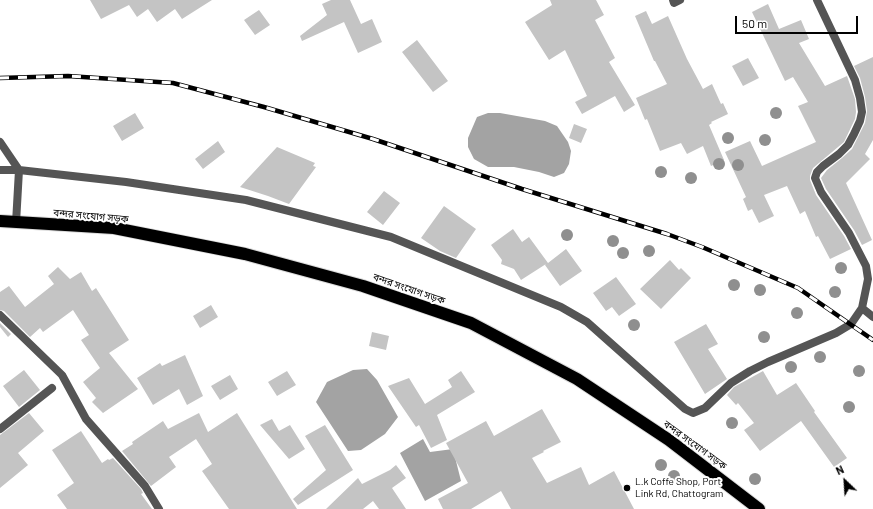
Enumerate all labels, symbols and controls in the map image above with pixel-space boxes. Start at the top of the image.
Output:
scale bar [737,8,860,34]
text: 50 m [742,16,767,30]
street label: বন্দর সংযোগ সড়ক [53,207,129,225]
street label: বন্দর সংযোগ সড়ক [371,271,447,307]
street label: বন্দর সংযোগ সড়ক [661,418,729,472]
north arrow [825,461,865,501]
text: N [834,462,846,477]
place label: L.k Coffe Shop, Port Link Rd, Chattogram [635,476,723,500]
marker: L.k Coffe Shop, Port Link Rd, Chattogram [622,483,632,493]

